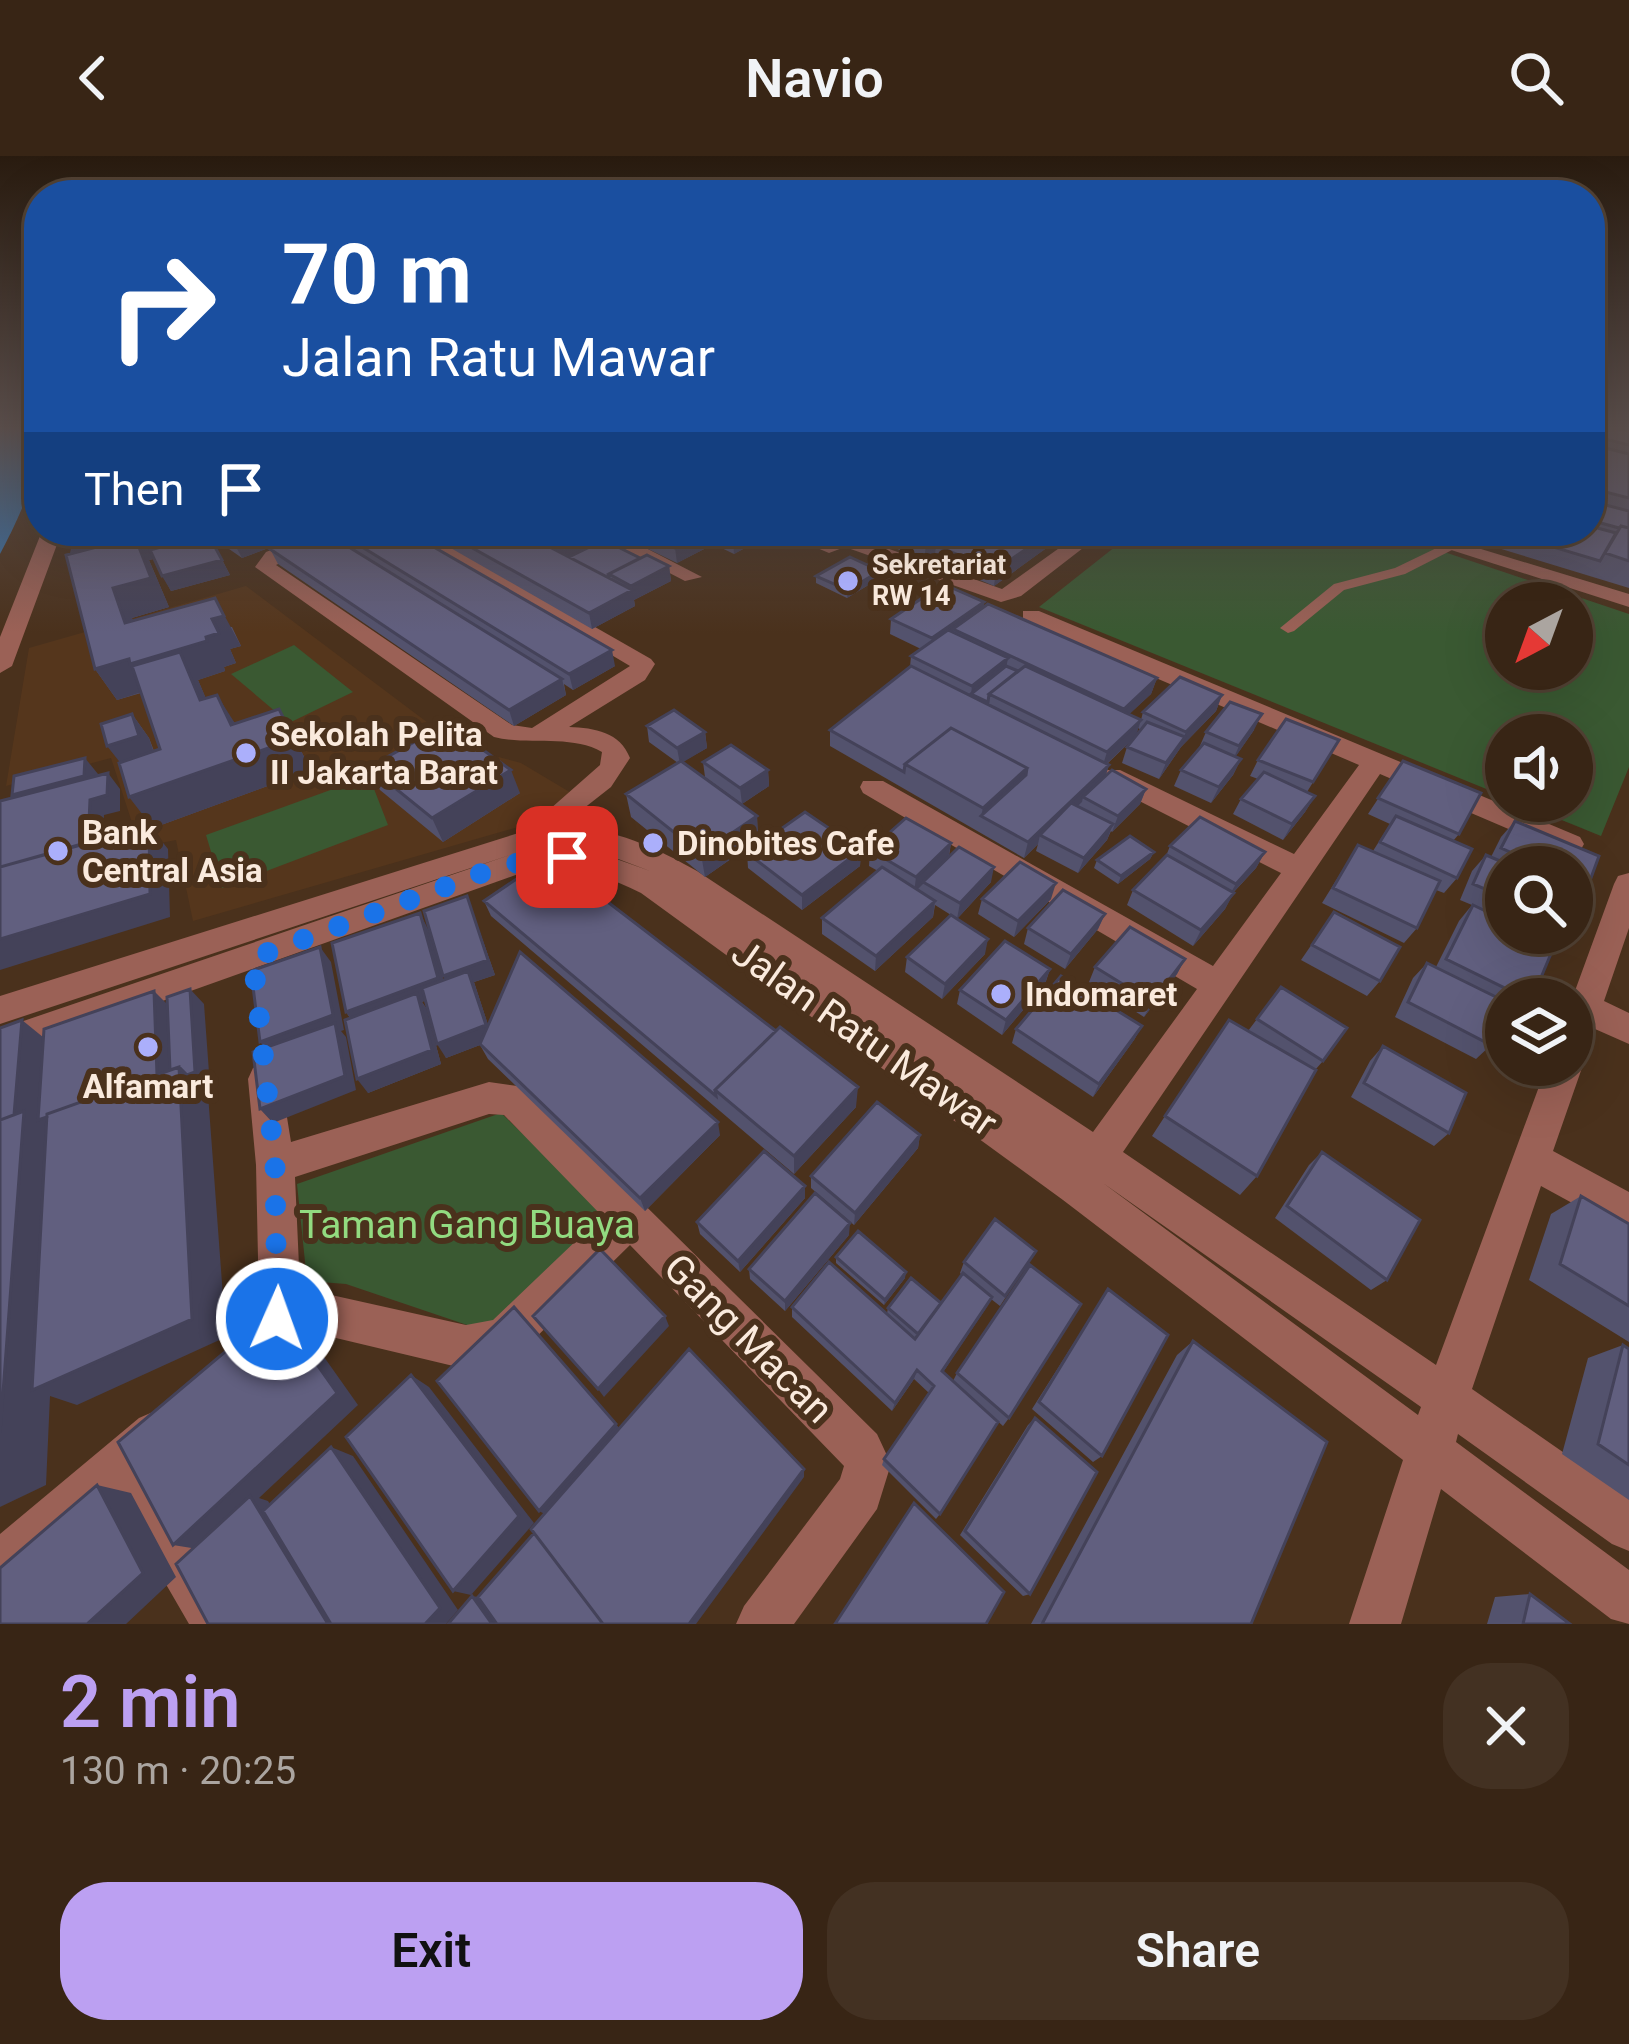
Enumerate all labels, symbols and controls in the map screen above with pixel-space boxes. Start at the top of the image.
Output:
icon: back [60,45,126,111]
icon: search [1503,45,1569,111]
text: Navio [745,47,884,110]
text: 70 m [282,225,472,324]
icon: right [84,228,240,384]
text: Jalan Ratu Mawar [282,326,715,389]
icon: arrive [208,456,274,522]
text: Then [84,463,184,516]
place label: Sekretariat RW 14 [872,549,1006,612]
marker: Sekretariat RW 14 [835,568,861,594]
north arrow [1485,582,1593,690]
map controls [1485,582,1593,1086]
button: sound [1485,714,1593,822]
place label: Sekolah Pelita II Jakarta Barat [270,715,498,792]
marker: Sekolah Pelita II Jakarta Barat [233,740,259,766]
pin [516,806,618,908]
place label: Bank Central Asia [82,813,263,890]
icon: arrive [534,824,600,890]
place label: Dinobites Cafe [677,824,894,863]
marker: Dinobites Cafe [640,830,666,856]
marker: Bank Central Asia [45,838,71,864]
button: search [1485,846,1593,954]
street label: Jalan Ratu Mawar [723,929,1006,1146]
place label: Indomaret [1025,975,1177,1014]
button: layers [1485,978,1593,1086]
marker: Indomaret [988,981,1014,1007]
marker: Alfamart [135,1034,161,1060]
place label: Alfamart [83,1067,213,1106]
park label: Taman Gang Buaya [299,1202,635,1248]
street label: Gang Macan [654,1245,842,1433]
position arrow [214,1256,340,1382]
text: 2 min [60,1660,241,1745]
button: close [1443,1663,1569,1789]
text: 130 m · 20:25 [60,1748,296,1794]
button: Exit [60,1882,803,2020]
button: Share [827,1882,1569,2020]

